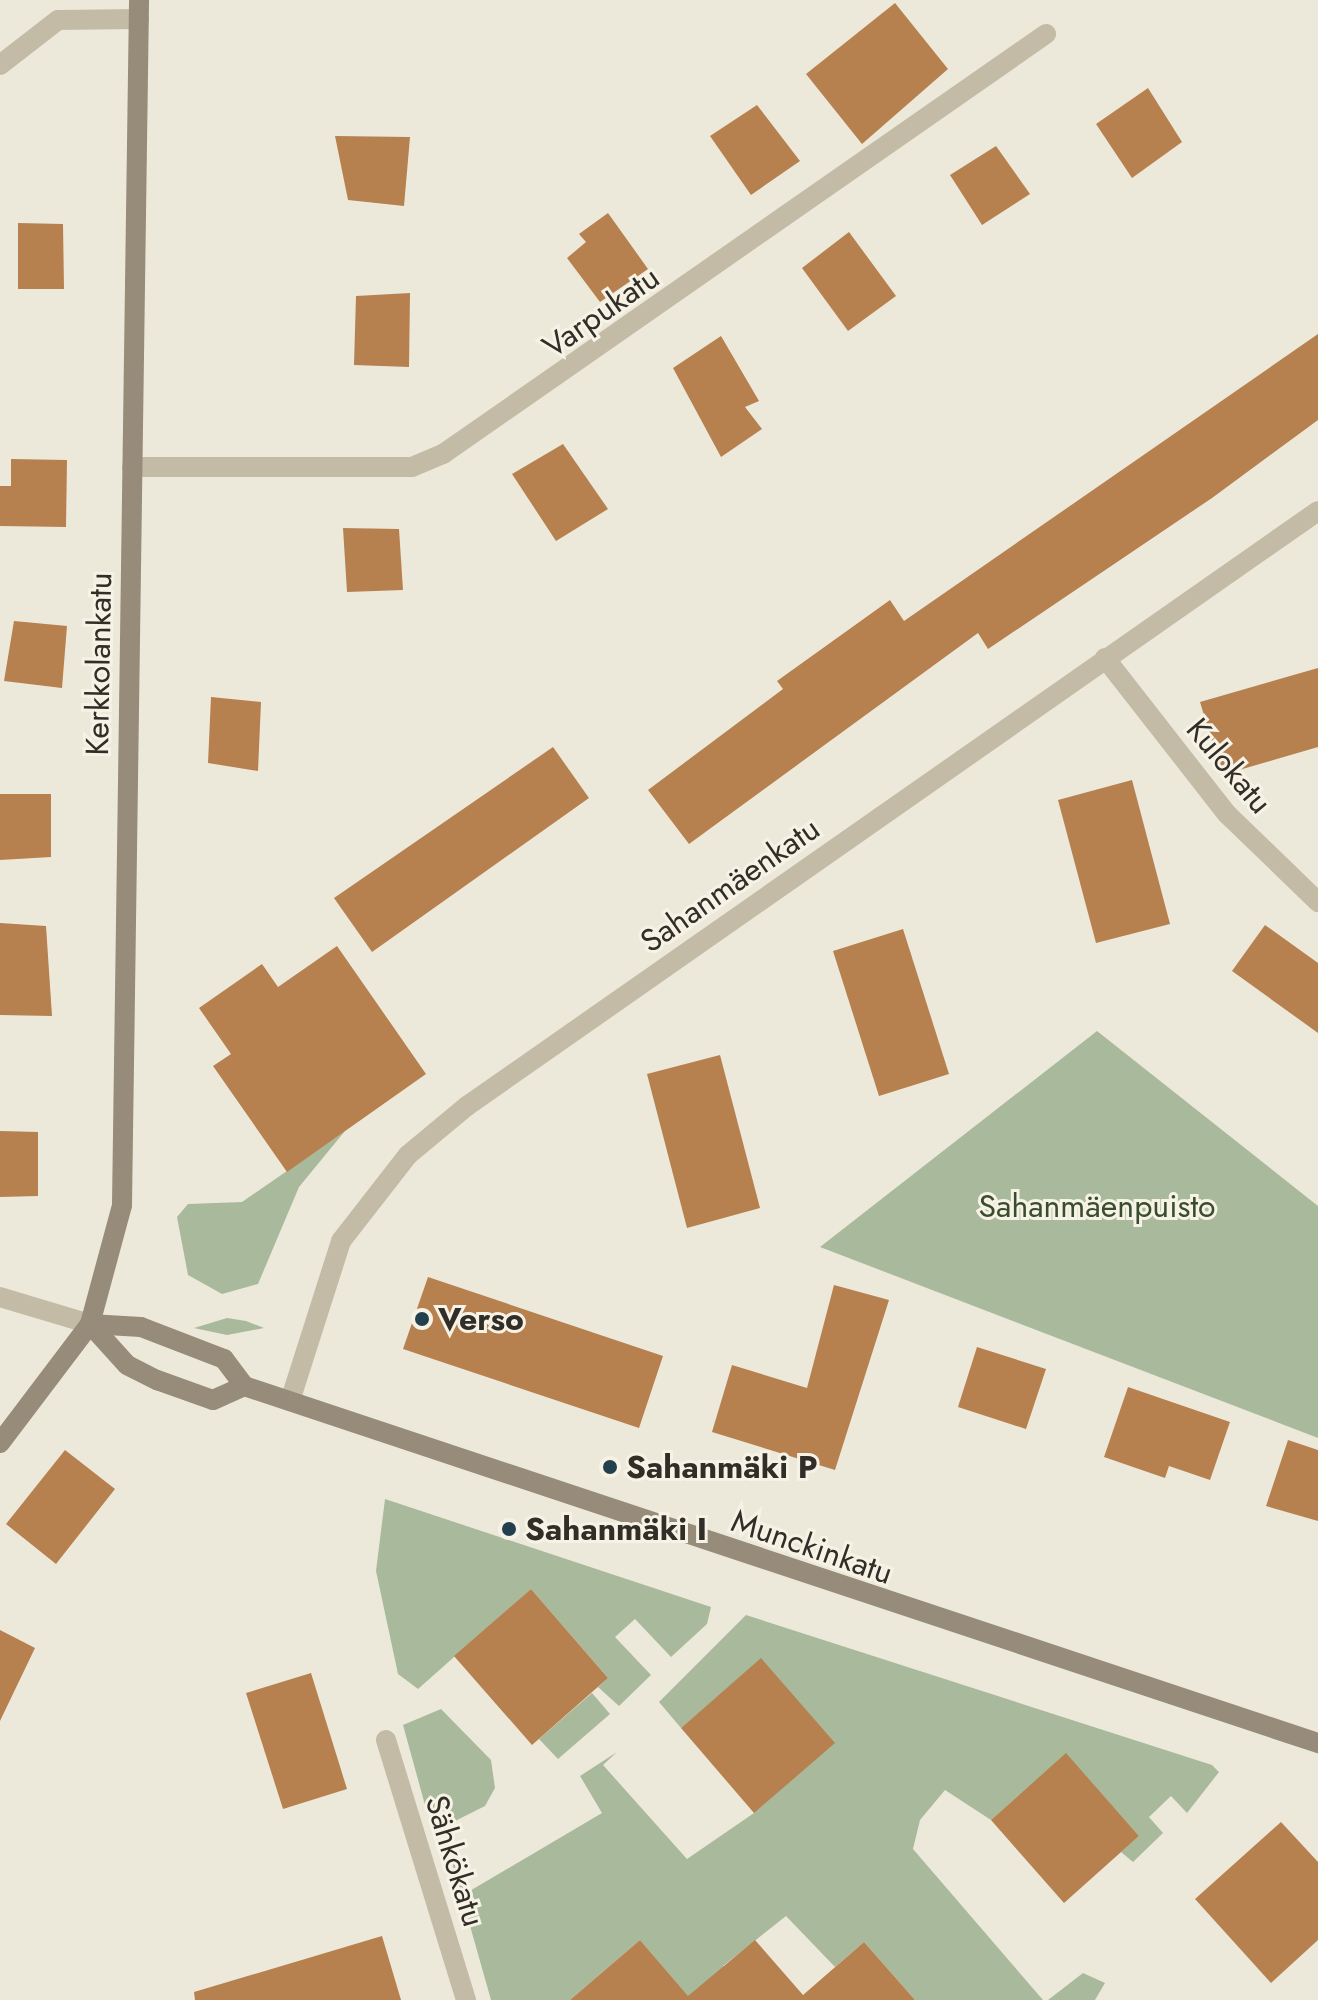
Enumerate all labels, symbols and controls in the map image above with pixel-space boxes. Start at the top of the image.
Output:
street label: Varpukatu [535,258,667,366]
street label: Kerkkolankatu [78,572,120,756]
street label: Kulokatu [1178,710,1280,822]
street label: Sahanmäenkatu [633,809,827,961]
park label: Sahanmäenpuisto [978,1187,1216,1225]
place label: Verso [438,1300,524,1338]
marker: Verso [413,1310,431,1328]
place label: Sahanmäki P [626,1448,818,1486]
marker: Sahanmäki P [601,1458,619,1476]
street label: Munckinkatu [726,1502,898,1592]
place label: Sahanmäki I [525,1510,707,1548]
marker: Sahanmäki I [500,1520,518,1538]
street label: Sähkökatu [417,1791,493,1931]

